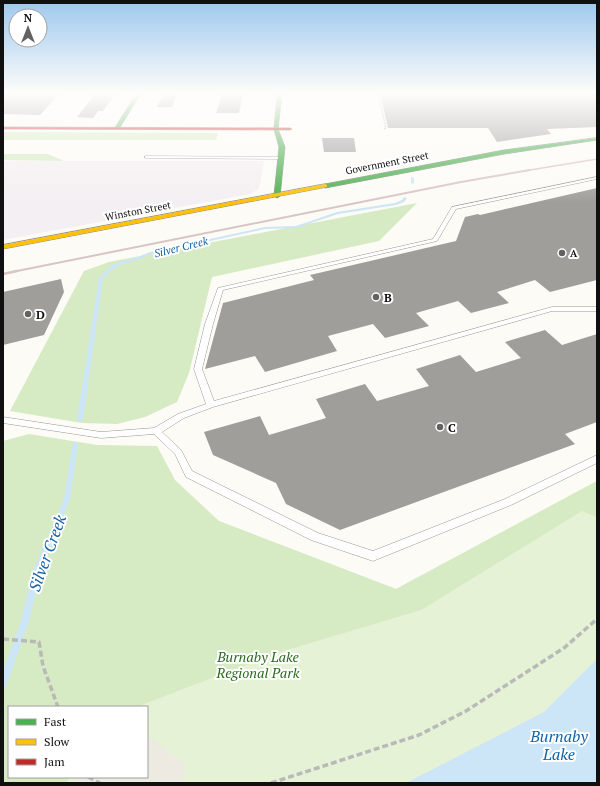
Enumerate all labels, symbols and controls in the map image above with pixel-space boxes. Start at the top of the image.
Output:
north arrow [8,8,48,48]
text: N [24,11,33,25]
street label: Government Street [344,149,430,177]
street label: Winston Street [104,198,172,224]
water label: Silver Creek [153,233,210,260]
place label: A [570,247,578,260]
marker: A [557,248,567,258]
place label: B [384,290,392,305]
marker: B [371,292,381,302]
place label: D [36,307,45,322]
marker: D [23,309,33,319]
place label: C [448,420,456,435]
marker: C [435,422,445,432]
water label: Silver Creek [23,511,71,594]
park label: Burnaby Lake Regional Park [216,647,300,682]
legend [8,706,148,778]
text: Fast [44,714,67,729]
water label: Burnaby Lake [529,725,589,765]
text: Slow [44,734,70,749]
text: Jam [44,754,65,769]

